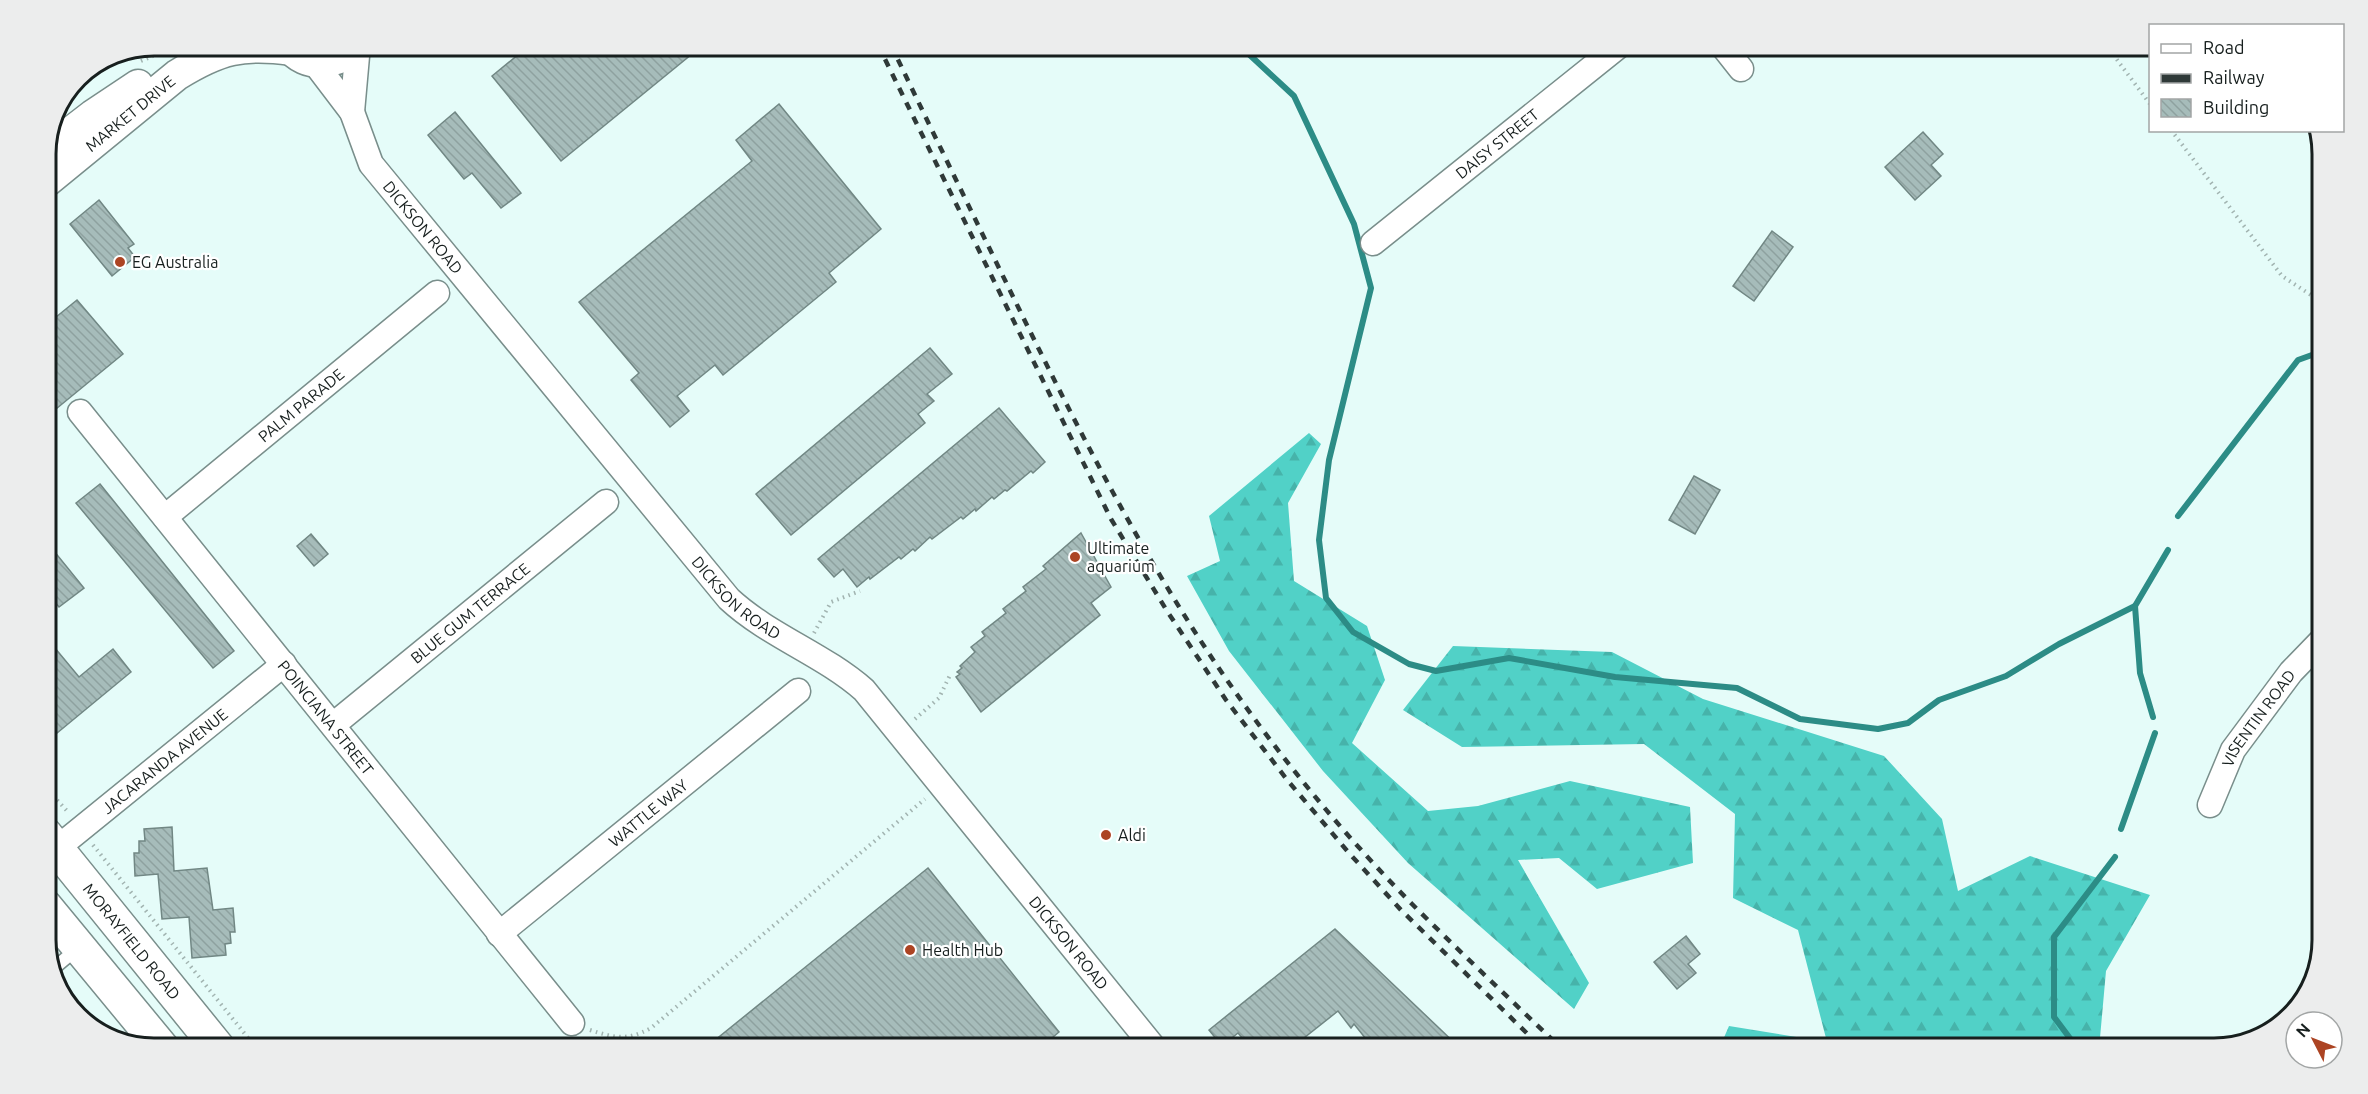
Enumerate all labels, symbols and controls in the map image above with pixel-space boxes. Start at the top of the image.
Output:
legend [2149,24,2344,132]
text: Road [2203,37,2245,57]
text: Railway [2203,67,2265,87]
street label: MARKET DRIVE [82,71,178,155]
text: Building [2203,97,2269,117]
street label: DAISY STREET [1452,105,1542,182]
street label: DICKSON ROAD [380,177,466,277]
place label: EG Australia [132,253,218,271]
marker: EG Australia [113,255,127,269]
street label: PALM PARADE [254,365,347,446]
place label: Ultimate aquarium [1087,539,1155,575]
marker: Ultimate aquarium [1068,550,1082,564]
street label: DICKSON ROAD [688,552,784,643]
street label: BLUE GUM TERRACE [407,559,533,667]
street label: POINCIANA STREET [274,657,377,778]
street label: VISENTIN ROAD [2218,666,2299,769]
street label: JACARANDA AVENUE [98,705,231,817]
street label: WATTLE WAY [605,775,692,850]
place label: Aldi [1118,826,1146,844]
marker: Aldi [1099,828,1113,842]
street label: MORAYFIELD ROAD [80,880,184,1003]
street label: DICKSON ROAD [1026,892,1112,993]
place label: Health Hub [922,941,1003,959]
marker: Health Hub [903,943,917,957]
north arrow [2284,1010,2344,1070]
text: N [2292,1020,2314,1040]

